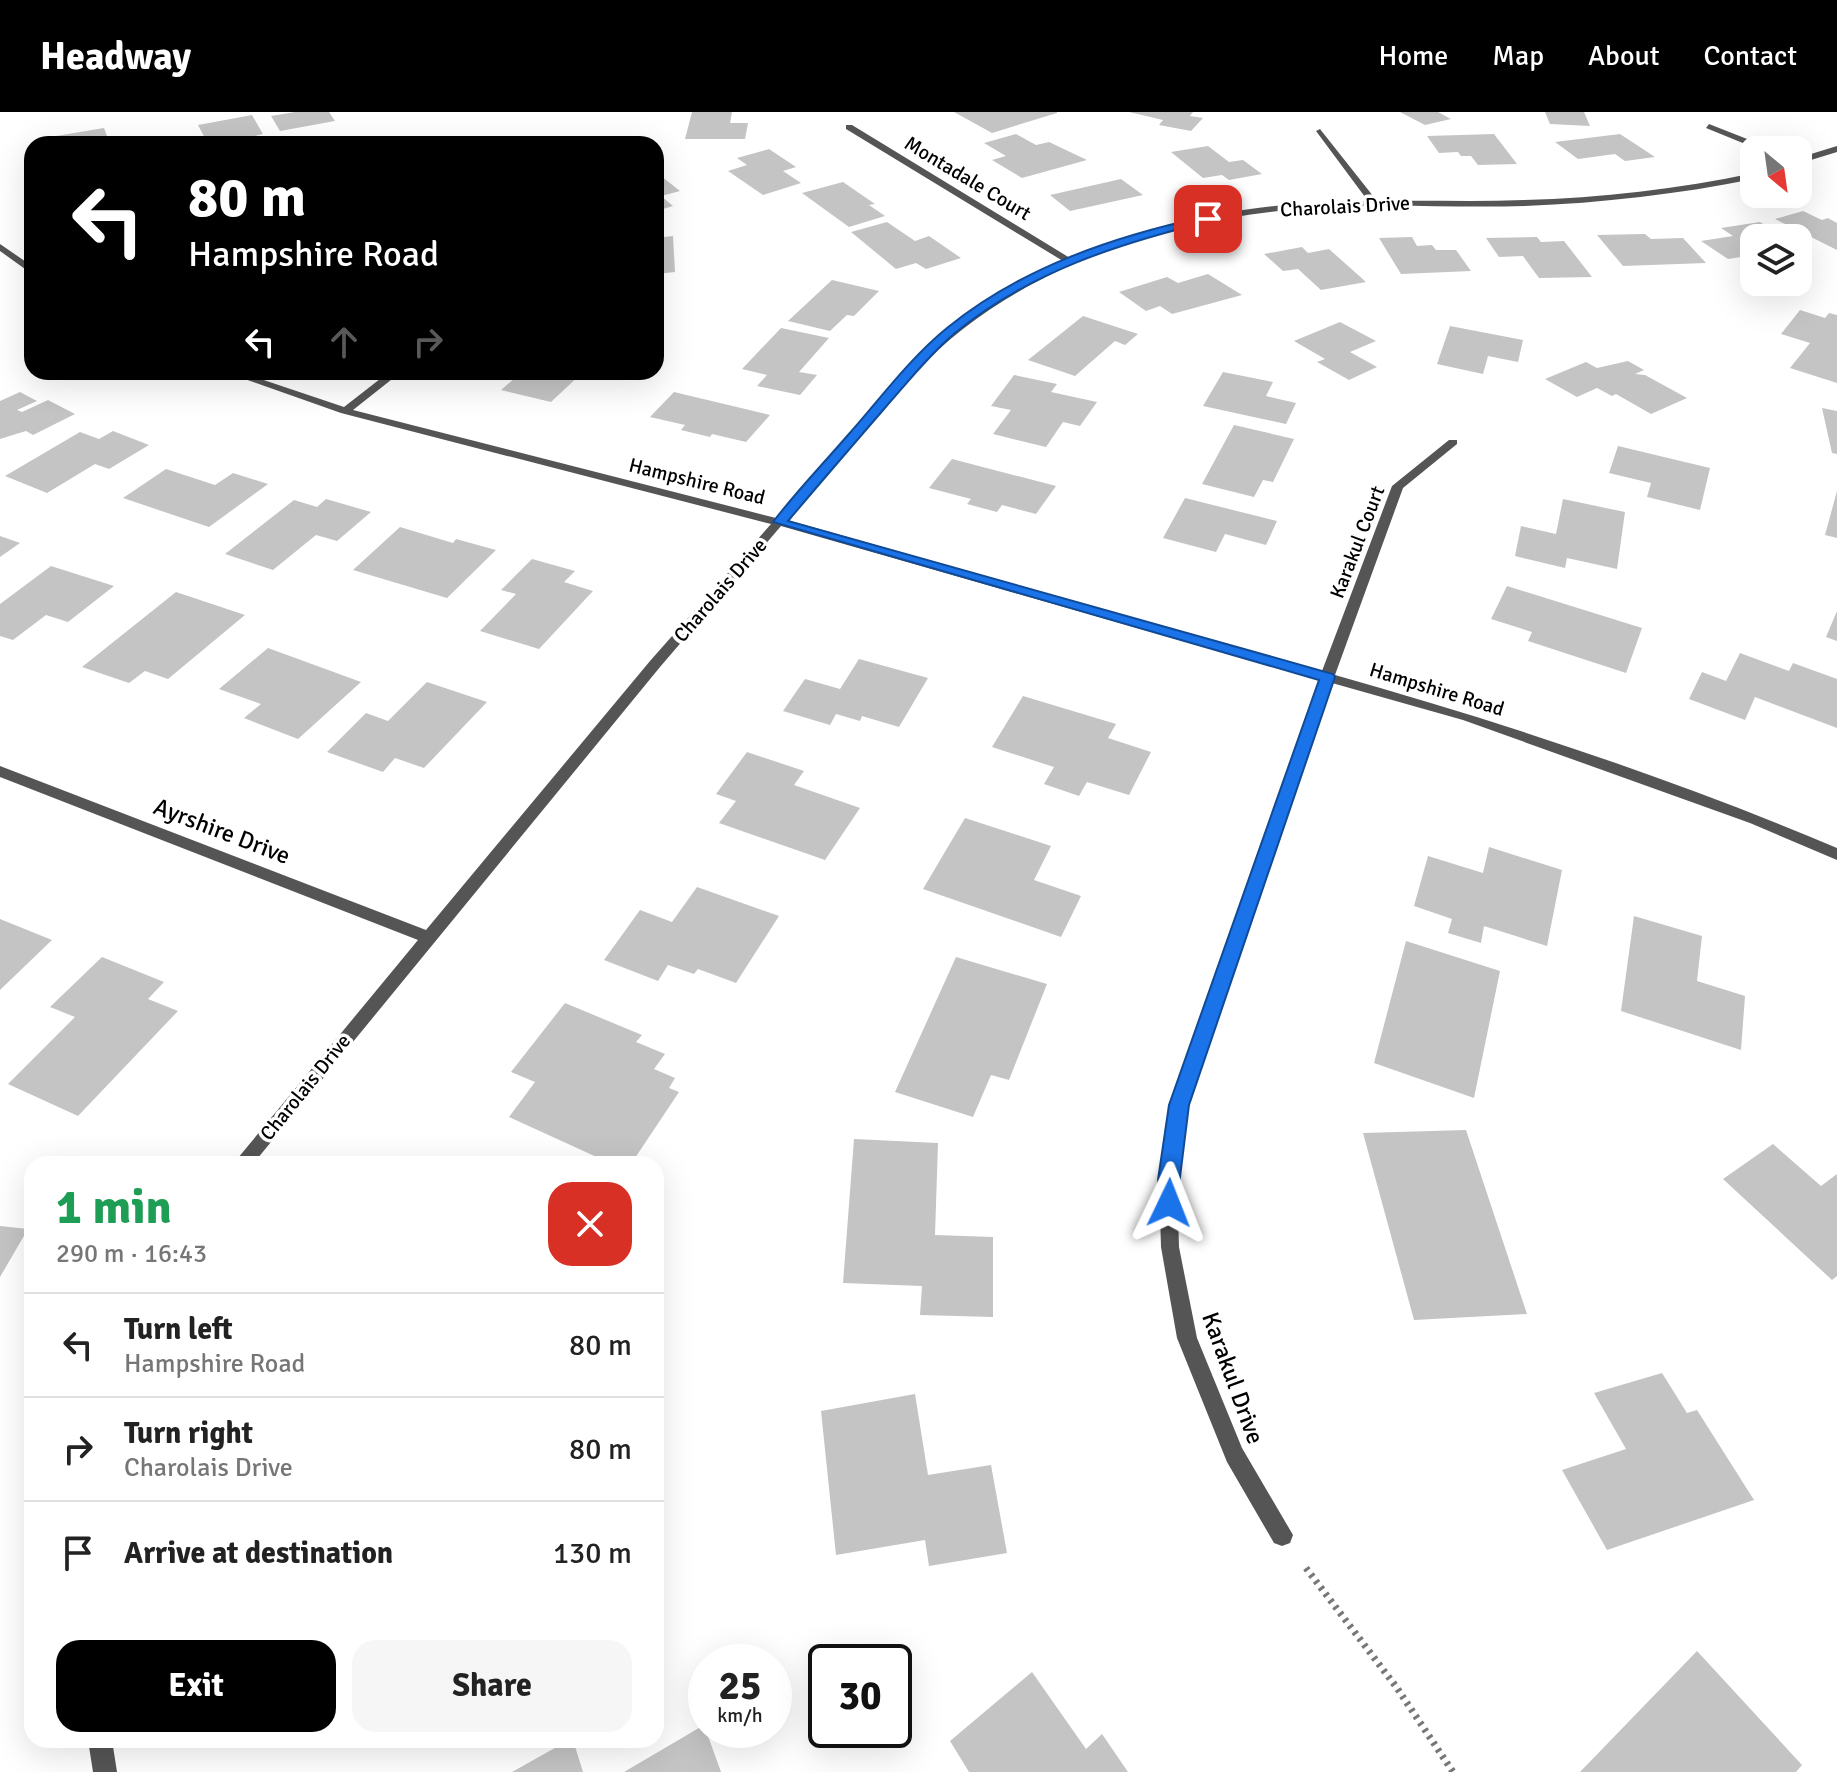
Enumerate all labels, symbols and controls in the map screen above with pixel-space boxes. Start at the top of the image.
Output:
text: Headway [40,33,191,80]
text: Home [1379,39,1448,73]
text: Map [1492,39,1544,73]
text: About [1588,39,1660,73]
text: Contact [1704,39,1797,73]
street label: Montadale Court [900,131,1036,226]
north arrow [1740,136,1812,208]
map controls [1740,136,1812,296]
text: 80 m [188,163,306,232]
icon: left [56,168,160,272]
pin [1174,185,1242,253]
street label: Charolais Drive [1280,191,1411,222]
icon: arrive [1186,197,1230,241]
button: layers [1740,224,1812,296]
text: Hampshire Road [188,232,439,277]
icon: left [238,320,282,364]
icon: ahead [322,320,366,364]
icon: right [406,320,450,364]
street label: Hampshire Road [626,452,768,510]
street label: Karakul Court [1325,482,1390,602]
street label: Charolais Drive [668,533,772,648]
street label: Hampshire Road [1367,657,1507,722]
street label: Ayrshire Drive [149,791,295,871]
street label: Charolais Drive [255,1029,356,1146]
position arrow [1127,1161,1211,1245]
text: 1 min [56,1178,172,1237]
button: close [548,1182,632,1266]
text: 290 m · 16:43 [56,1238,207,1270]
street label: Karakul Drive [1195,1308,1271,1448]
text: Turn left [124,1311,233,1348]
icon: left [56,1323,100,1367]
text: 80 m [569,1327,632,1364]
text: Hampshire Road [124,1348,305,1380]
text: Turn right [124,1415,253,1452]
icon: right [56,1427,100,1471]
text: 80 m [569,1431,632,1468]
text: Charolais Drive [124,1452,293,1484]
icon: arrive [56,1531,100,1575]
text: Arrive at destination [124,1535,393,1572]
text: 130 m [553,1535,632,1572]
button: Exit [56,1640,336,1732]
button: Share [352,1640,632,1732]
speed limit sign: 30 [808,1644,912,1748]
text: 25 [718,1661,762,1711]
text: km/h [717,1703,763,1728]

